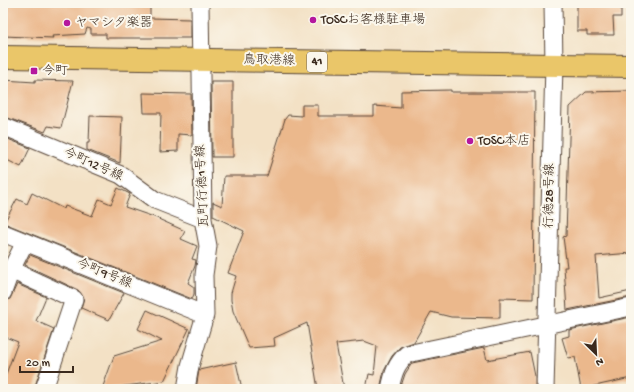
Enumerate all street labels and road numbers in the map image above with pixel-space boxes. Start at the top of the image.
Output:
street label: 鳥取港線 [243,52,296,69]
road number: 41 [307,52,327,72]
street label: 瓦町行徳1号線 [192,143,213,228]
street label: 今町12号線 [61,144,126,185]
street label: 行徳28号線 [541,162,558,229]
street label: 今町9号線 [74,255,135,292]

